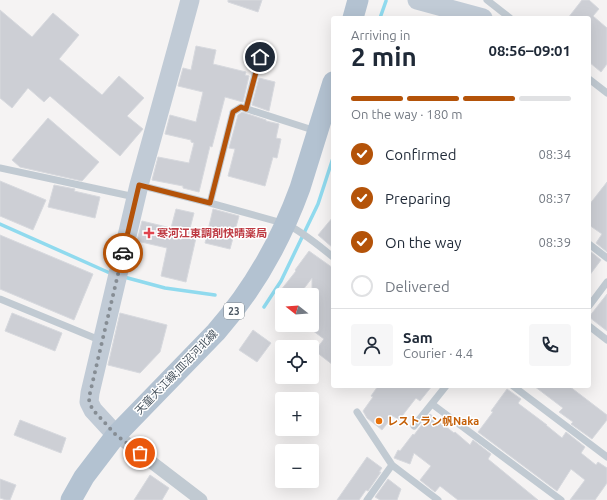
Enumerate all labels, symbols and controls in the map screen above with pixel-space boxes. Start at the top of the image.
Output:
text: Arriving in [351,28,410,42]
pin [243,40,277,74]
text: 2 min [351,42,417,71]
text: 08:56–09:01 [488,42,571,59]
icon: home [249,46,271,68]
text: On the way · 180 m [351,107,463,121]
icon: check [351,143,373,165]
text: Confirmed [385,146,457,163]
text: 08:34 [538,147,571,161]
icon: check [351,187,373,209]
text: Preparing [385,190,451,207]
text: 08:37 [538,191,571,205]
place label: 寒河江東調剤快晴薬局 [157,227,267,239]
marker: 寒河江東調剤快晴薬局 [144,228,154,238]
icon: check [351,231,373,253]
courier [103,233,143,273]
text: On the way [385,234,461,251]
text: 08:39 [538,235,571,249]
icon: car [112,242,134,264]
text: Delivered [385,278,450,295]
north arrow [275,288,319,332]
map controls [275,288,319,488]
road number: 23 [224,303,244,319]
button: person [351,324,393,366]
button: phone [529,324,571,366]
street label: 天童大江線;皿沼河北線 [133,327,219,417]
text: Sam [403,329,433,346]
button: locate [275,340,319,384]
text: Courier · 4.4 [403,346,473,360]
button: + [275,392,319,436]
place label: レストラン帆Naka [387,415,479,427]
marker: レストラン帆Naka [374,416,384,426]
pin [123,436,157,470]
icon: bag [129,442,151,464]
button: − [275,444,319,488]

